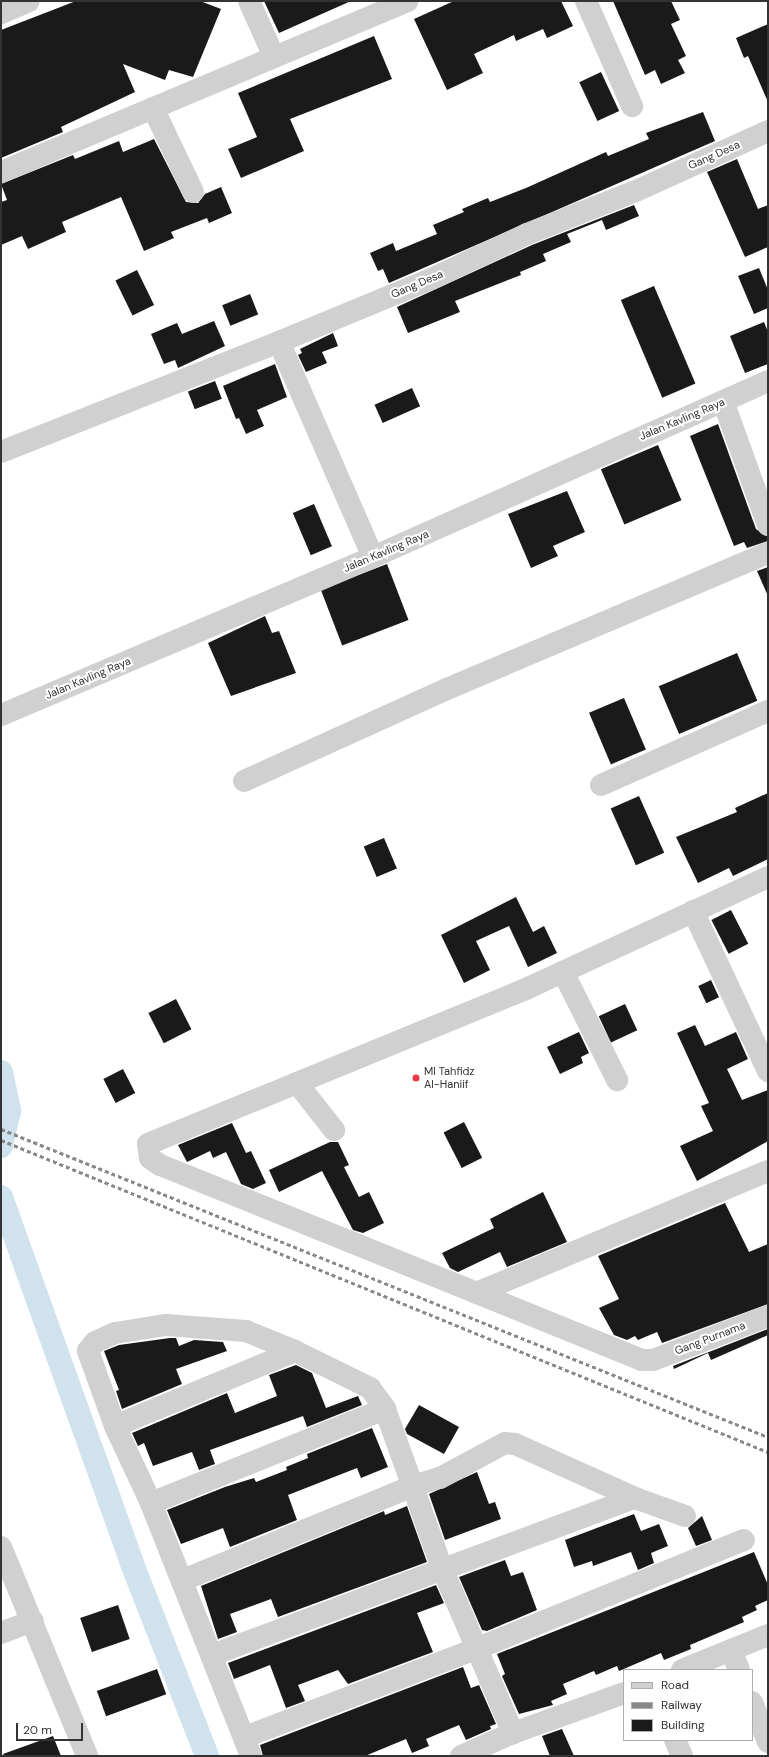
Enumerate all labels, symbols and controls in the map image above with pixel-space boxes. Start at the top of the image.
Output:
street label: Gang Desa [686,138,742,172]
street label: Gang Desa [389,267,445,301]
street label: Jalan Kavling Raya [637,395,727,443]
street label: Jalan Kavling Raya [341,527,431,575]
street label: Jalan Kavling Raya [43,654,133,702]
place label: MI Tahfidz Al-Haniif [424,1065,475,1091]
marker: MI Tahfidz Al-Haniif [411,1073,421,1083]
street label: Gang Purnama [673,1318,747,1358]
legend [623,1669,753,1741]
text: Road [661,1677,689,1693]
text: Railway [661,1697,702,1713]
scale bar [18,1715,85,1741]
text: Building [661,1717,705,1733]
text: 20 m [23,1722,52,1738]

